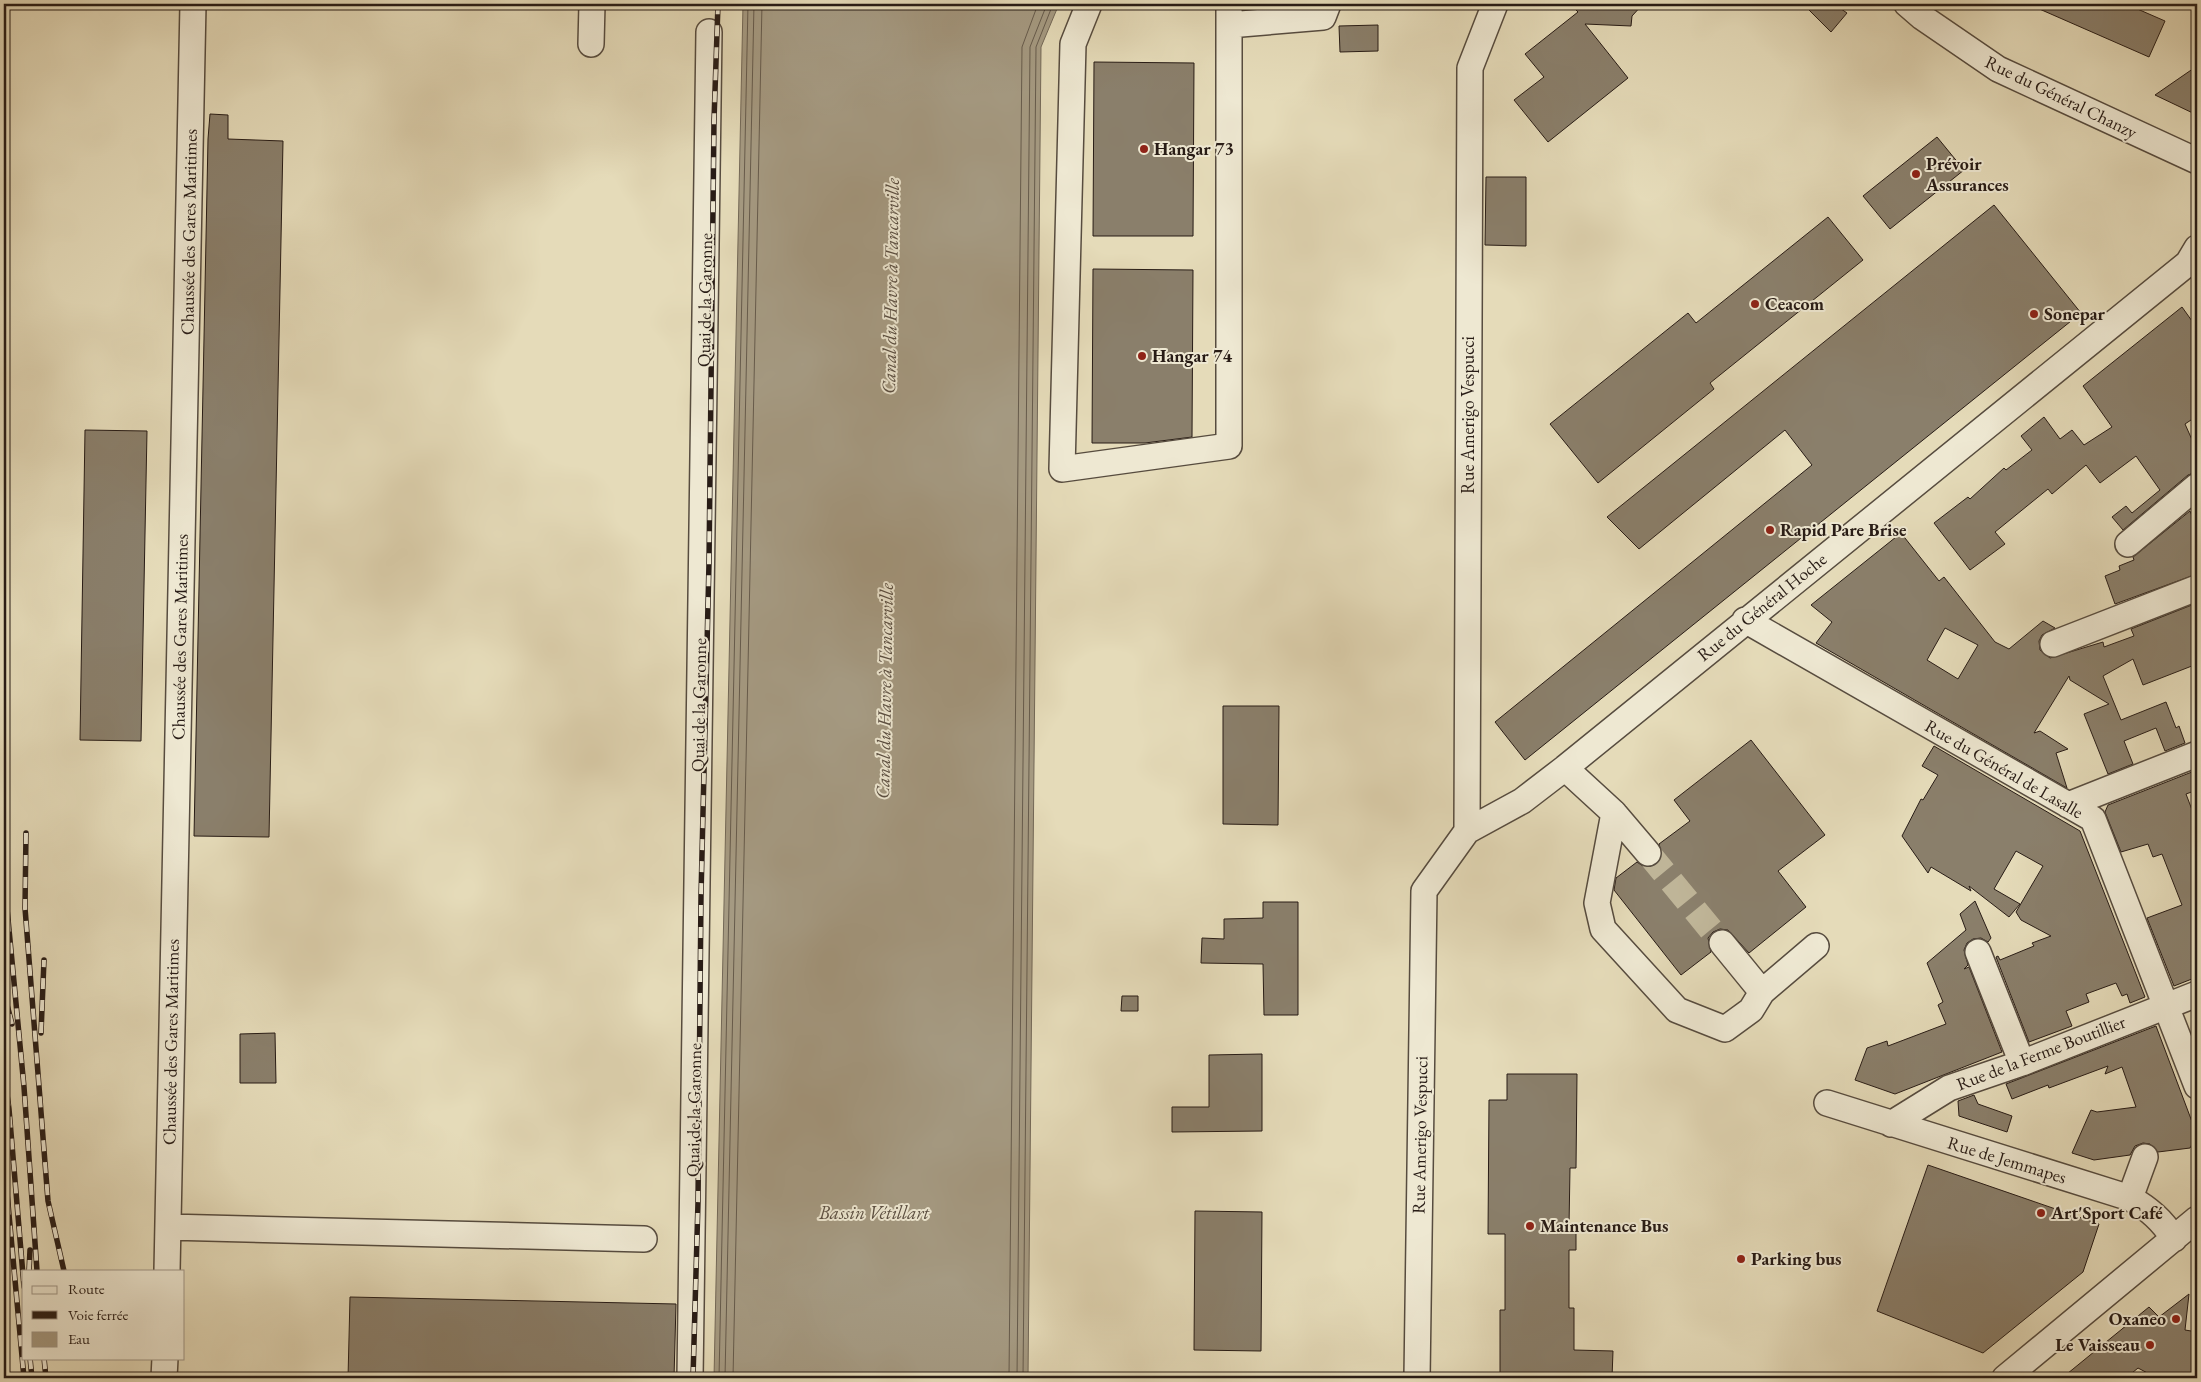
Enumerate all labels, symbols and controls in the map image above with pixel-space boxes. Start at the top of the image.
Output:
street label: Rue du Général Chanzy [1981,50,2141,143]
street label: Chaussée des Gares Maritimes [175,128,202,335]
place label: Hangar 73 [1154,137,1234,160]
marker: Hangar 73 [1138,143,1150,155]
place label: Prévoir Assurances [1925,152,2009,196]
marker: Prévoir Assurances [1910,168,1922,180]
water label: Canal du Havre à Tancarville [876,177,905,394]
street label: Quai de la Garonne [692,233,717,367]
place label: Ceacom [1765,292,1825,315]
marker: Ceacom [1749,298,1761,310]
place label: Sonepar [2044,302,2106,325]
marker: Sonepar [2028,308,2040,320]
street label: Rue Amerigo Vespucci [1456,335,1479,494]
place label: Hangar 74 [1152,344,1233,367]
marker: Hangar 74 [1136,350,1148,362]
place label: Rapid Pare Brise [1780,518,1907,541]
marker: Rapid Pare Brise [1764,524,1776,536]
street label: Chaussée des Gares Maritimes [166,533,193,740]
street label: Rue du Général Hoche [1692,547,1831,666]
water label: Canal du Havre à Tancarville [870,582,899,799]
street label: Quai de la Garonne [686,638,711,772]
street label: Rue du Général de Lasalle [1921,714,2088,823]
street label: Chaussée des Gares Maritimes [157,938,184,1145]
street label: Rue de la Ferme Boutillier [1953,1010,2129,1095]
street label: Quai de la Garonne [681,1043,706,1177]
street label: Rue Amerigo Vespucci [1407,1055,1432,1214]
street label: Rue de Jemmapes [1945,1131,2070,1189]
water label: Bassin Vétillart [818,1200,931,1225]
place label: Art'Sport Café [2050,1201,2163,1224]
marker: Art'Sport Café [2035,1207,2047,1219]
place label: Maintenance Bus [1540,1214,1669,1237]
marker: Maintenance Bus [1524,1220,1536,1232]
place label: Parking bus [1751,1247,1842,1270]
marker: Parking bus [1735,1253,1747,1265]
legend [22,1270,185,1360]
text: Route [68,1279,105,1298]
text: Voie ferrée [68,1305,128,1324]
place label: Oxaneo [2109,1307,2166,1330]
marker: Oxaneo [2170,1313,2182,1325]
text: Eau [68,1329,90,1348]
place label: Le Vaisseau [2055,1333,2140,1356]
marker: Le Vaisseau [2144,1339,2156,1351]

